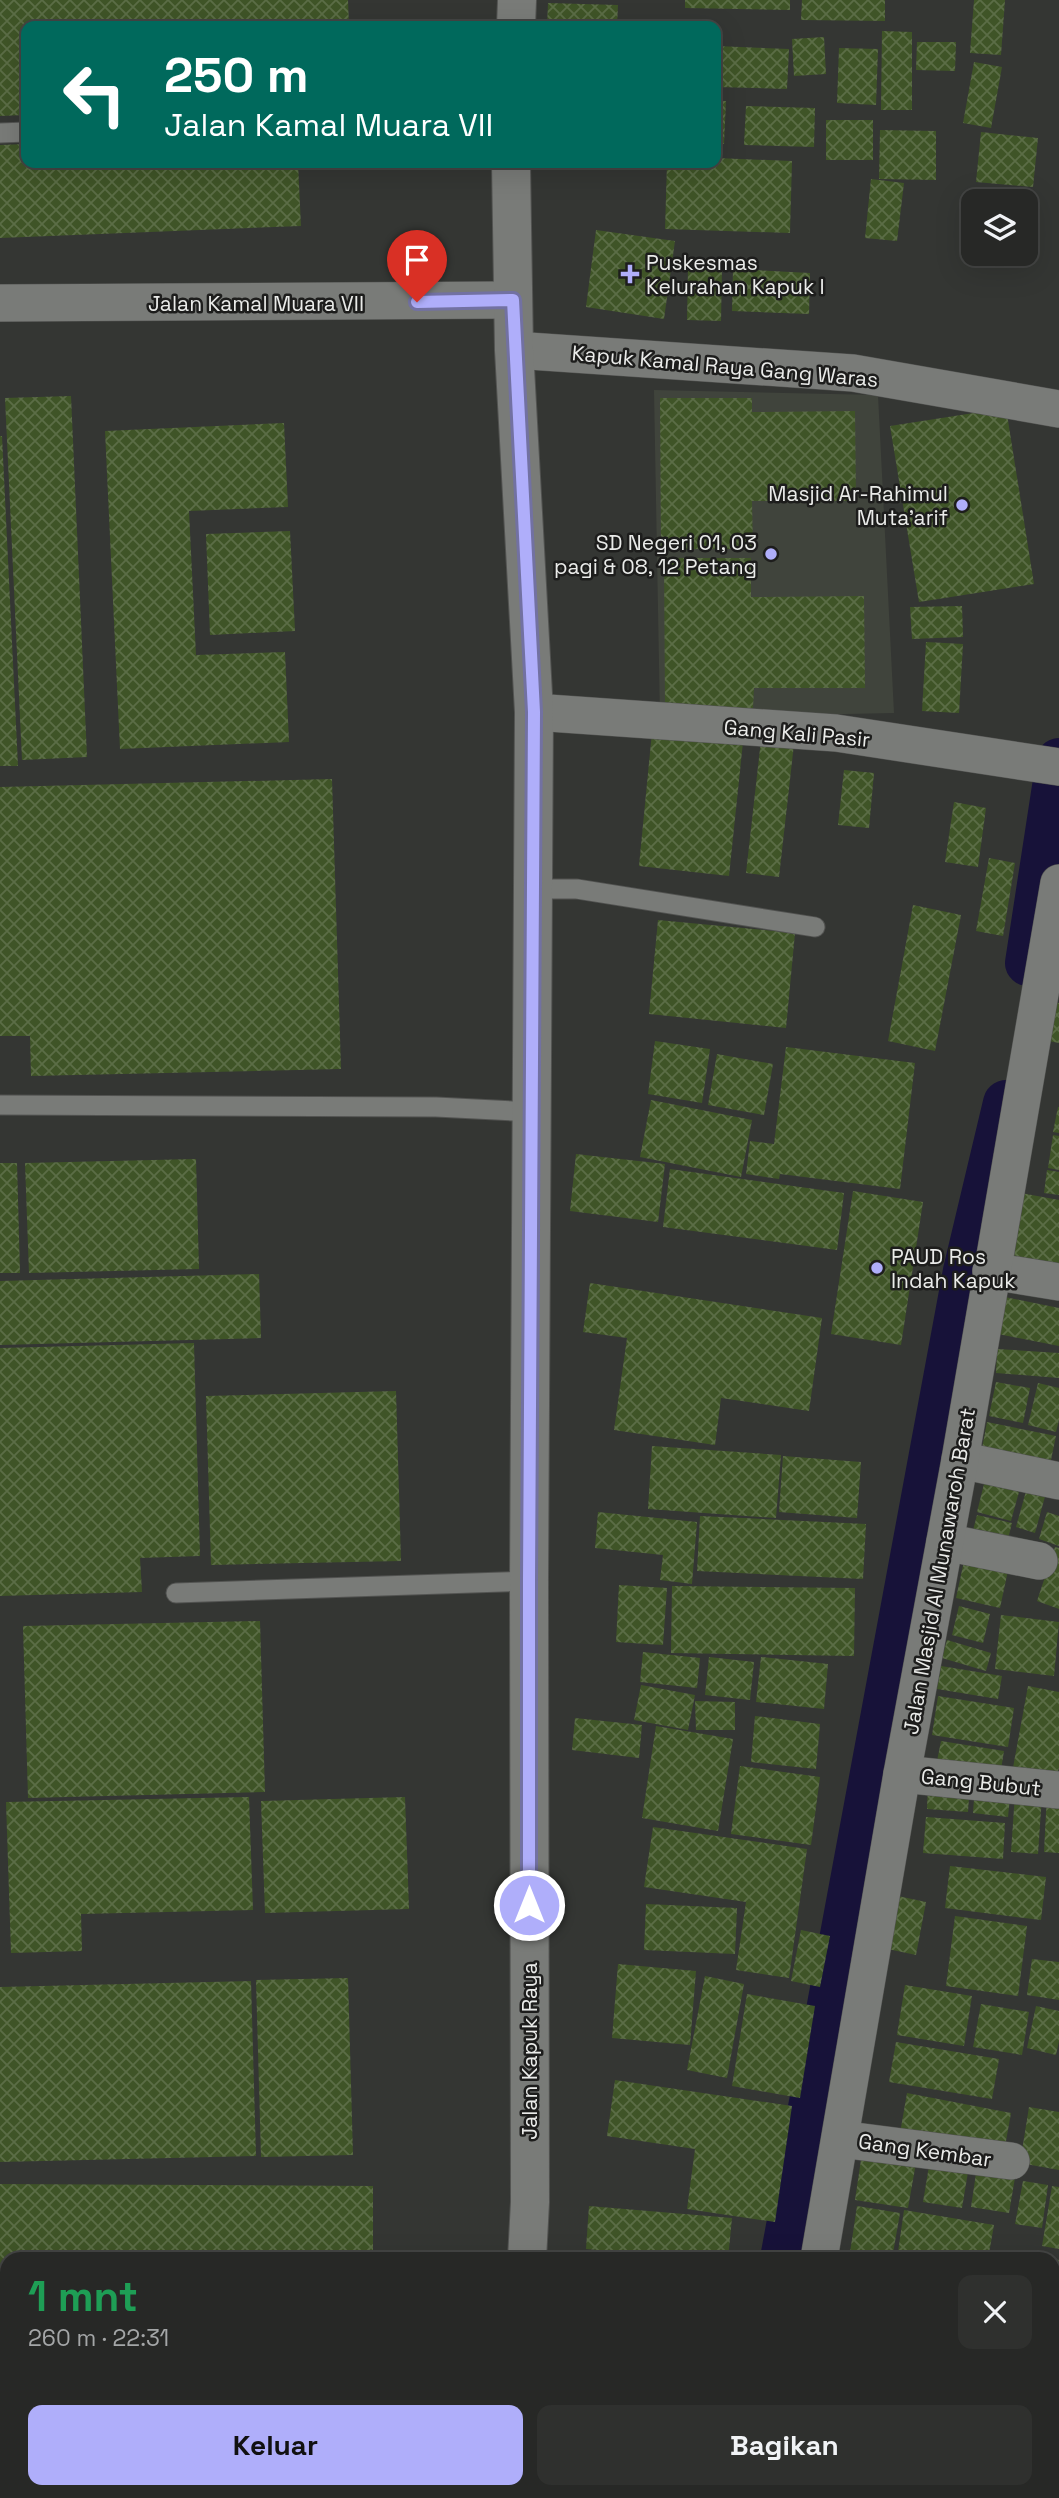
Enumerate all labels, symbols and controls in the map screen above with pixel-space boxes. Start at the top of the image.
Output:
text: 250 m [164,44,309,106]
icon: left [49,49,140,140]
text: Jalan Kamal Muara VII [164,105,493,145]
map controls [961,189,1038,266]
button: layers [961,189,1038,266]
pin [387,230,447,302]
icon: arrive [398,241,436,279]
place label: Puskesmas Kelurahan Kapuk I [646,249,825,300]
marker: Puskesmas Kelurahan Kapuk I [620,264,640,284]
street label: Jalan Kamal Muara VII [148,290,364,317]
street label: Kapuk Kamal Raya Gang Waras [571,339,879,393]
place label: Masjid Ar-Rahimul Muta'arif [768,480,948,531]
marker: Masjid Ar-Rahimul Muta'arif [954,497,970,513]
place label: SD Negeri 01, 03 pagi & 08, 12 Petang [554,529,757,580]
marker: SD Negeri 01, 03 pagi & 08, 12 Petang [763,546,779,562]
street label: Gang Kali Pasir [723,713,871,753]
place label: PAUD Ros Indah Kapuk [891,1243,1015,1294]
marker: PAUD Ros Indah Kapuk [869,1260,885,1276]
street label: Jalan Masjid Al Munawaroh Barat [897,1406,981,1736]
street label: Gang Bubut [920,1762,1042,1802]
position arrow [492,1868,566,1942]
street label: Jalan Kapuk Raya [516,1962,543,2140]
street label: Gang Kembar [857,2127,993,2173]
text: 1 mnt [28,2270,138,2323]
button: close [958,2275,1032,2349]
text: 260 m · 22:31 [28,2323,169,2353]
button: Keluar [28,2405,523,2485]
button: Bagikan [537,2405,1032,2485]

